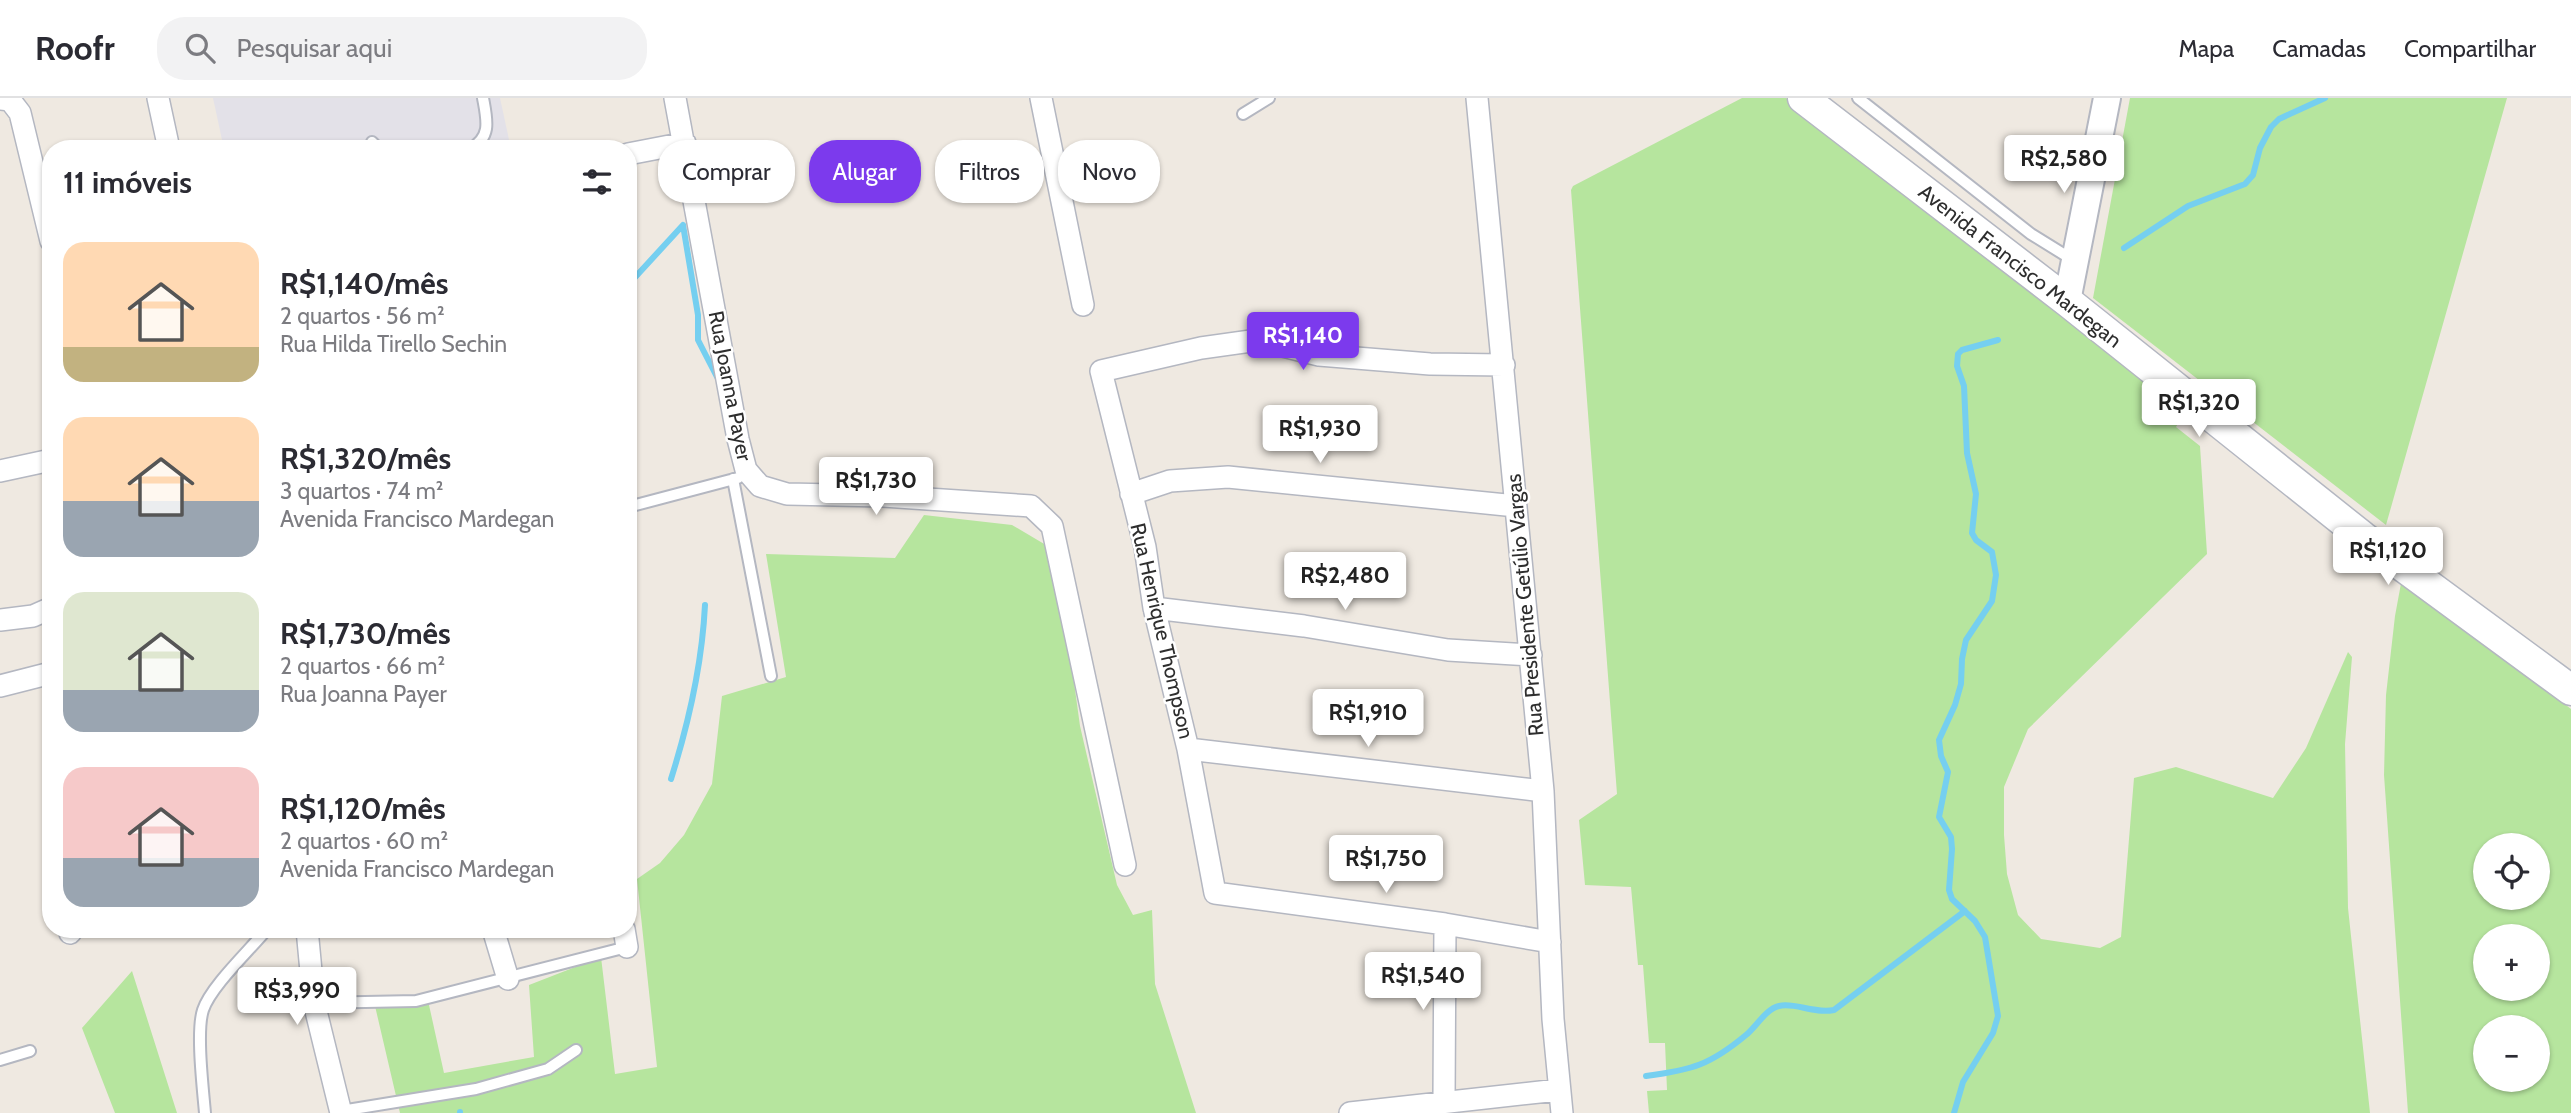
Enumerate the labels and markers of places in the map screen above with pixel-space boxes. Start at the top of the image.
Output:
pin: R$2,580 [1999,136,2129,195]
pin: R$1,140 [1238,313,1368,372]
pin: R$1,320 [2134,380,2264,439]
pin: R$1,930 [1255,406,1385,465]
pin: R$1,730 [811,458,941,517]
pin: R$1,120 [2323,528,2453,587]
pin: R$2,480 [1280,552,1410,612]
pin: R$1,910 [1303,690,1433,749]
pin: R$1,750 [1321,836,1451,895]
pin: R$1,540 [1358,953,1488,1012]
pin: R$3,990 [232,968,362,1027]

